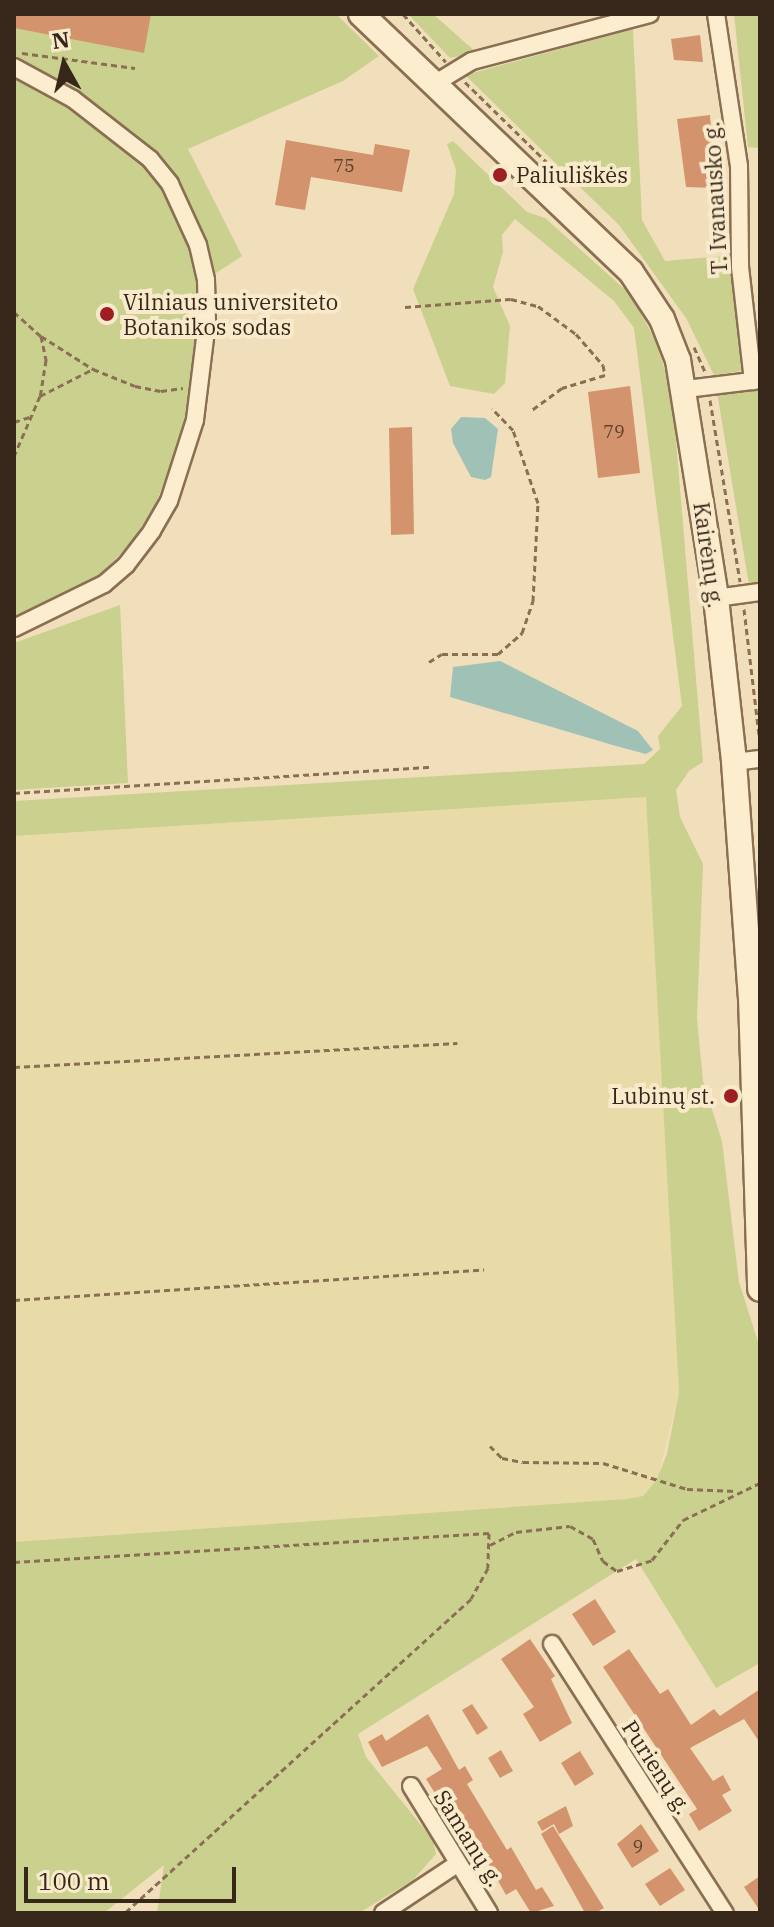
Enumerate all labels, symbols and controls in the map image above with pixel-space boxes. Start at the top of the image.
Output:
north arrow [24,24,104,104]
text: N [50,24,71,55]
street label: T. Ivanausko g. [698,121,732,275]
house number: 75 [333,155,355,177]
place label: Paliuliškės [516,162,628,188]
marker: Paliuliškės [491,166,509,184]
place label: Vilniaus universiteto Botanikos sodas [123,288,338,340]
marker: Vilniaus universiteto Botanikos sodas [98,305,116,323]
house number: 79 [603,421,625,443]
street label: Kairėnų g. [689,500,729,610]
place label: Lubinų st. [611,1083,715,1109]
marker: Lubinų st. [722,1087,740,1105]
street label: Purienų g. [617,1715,697,1819]
street label: Samanų g. [429,1785,509,1891]
house number: 9 [633,1836,643,1858]
scale bar [28,1851,240,1901]
text: 100 m [38,1865,110,1897]

